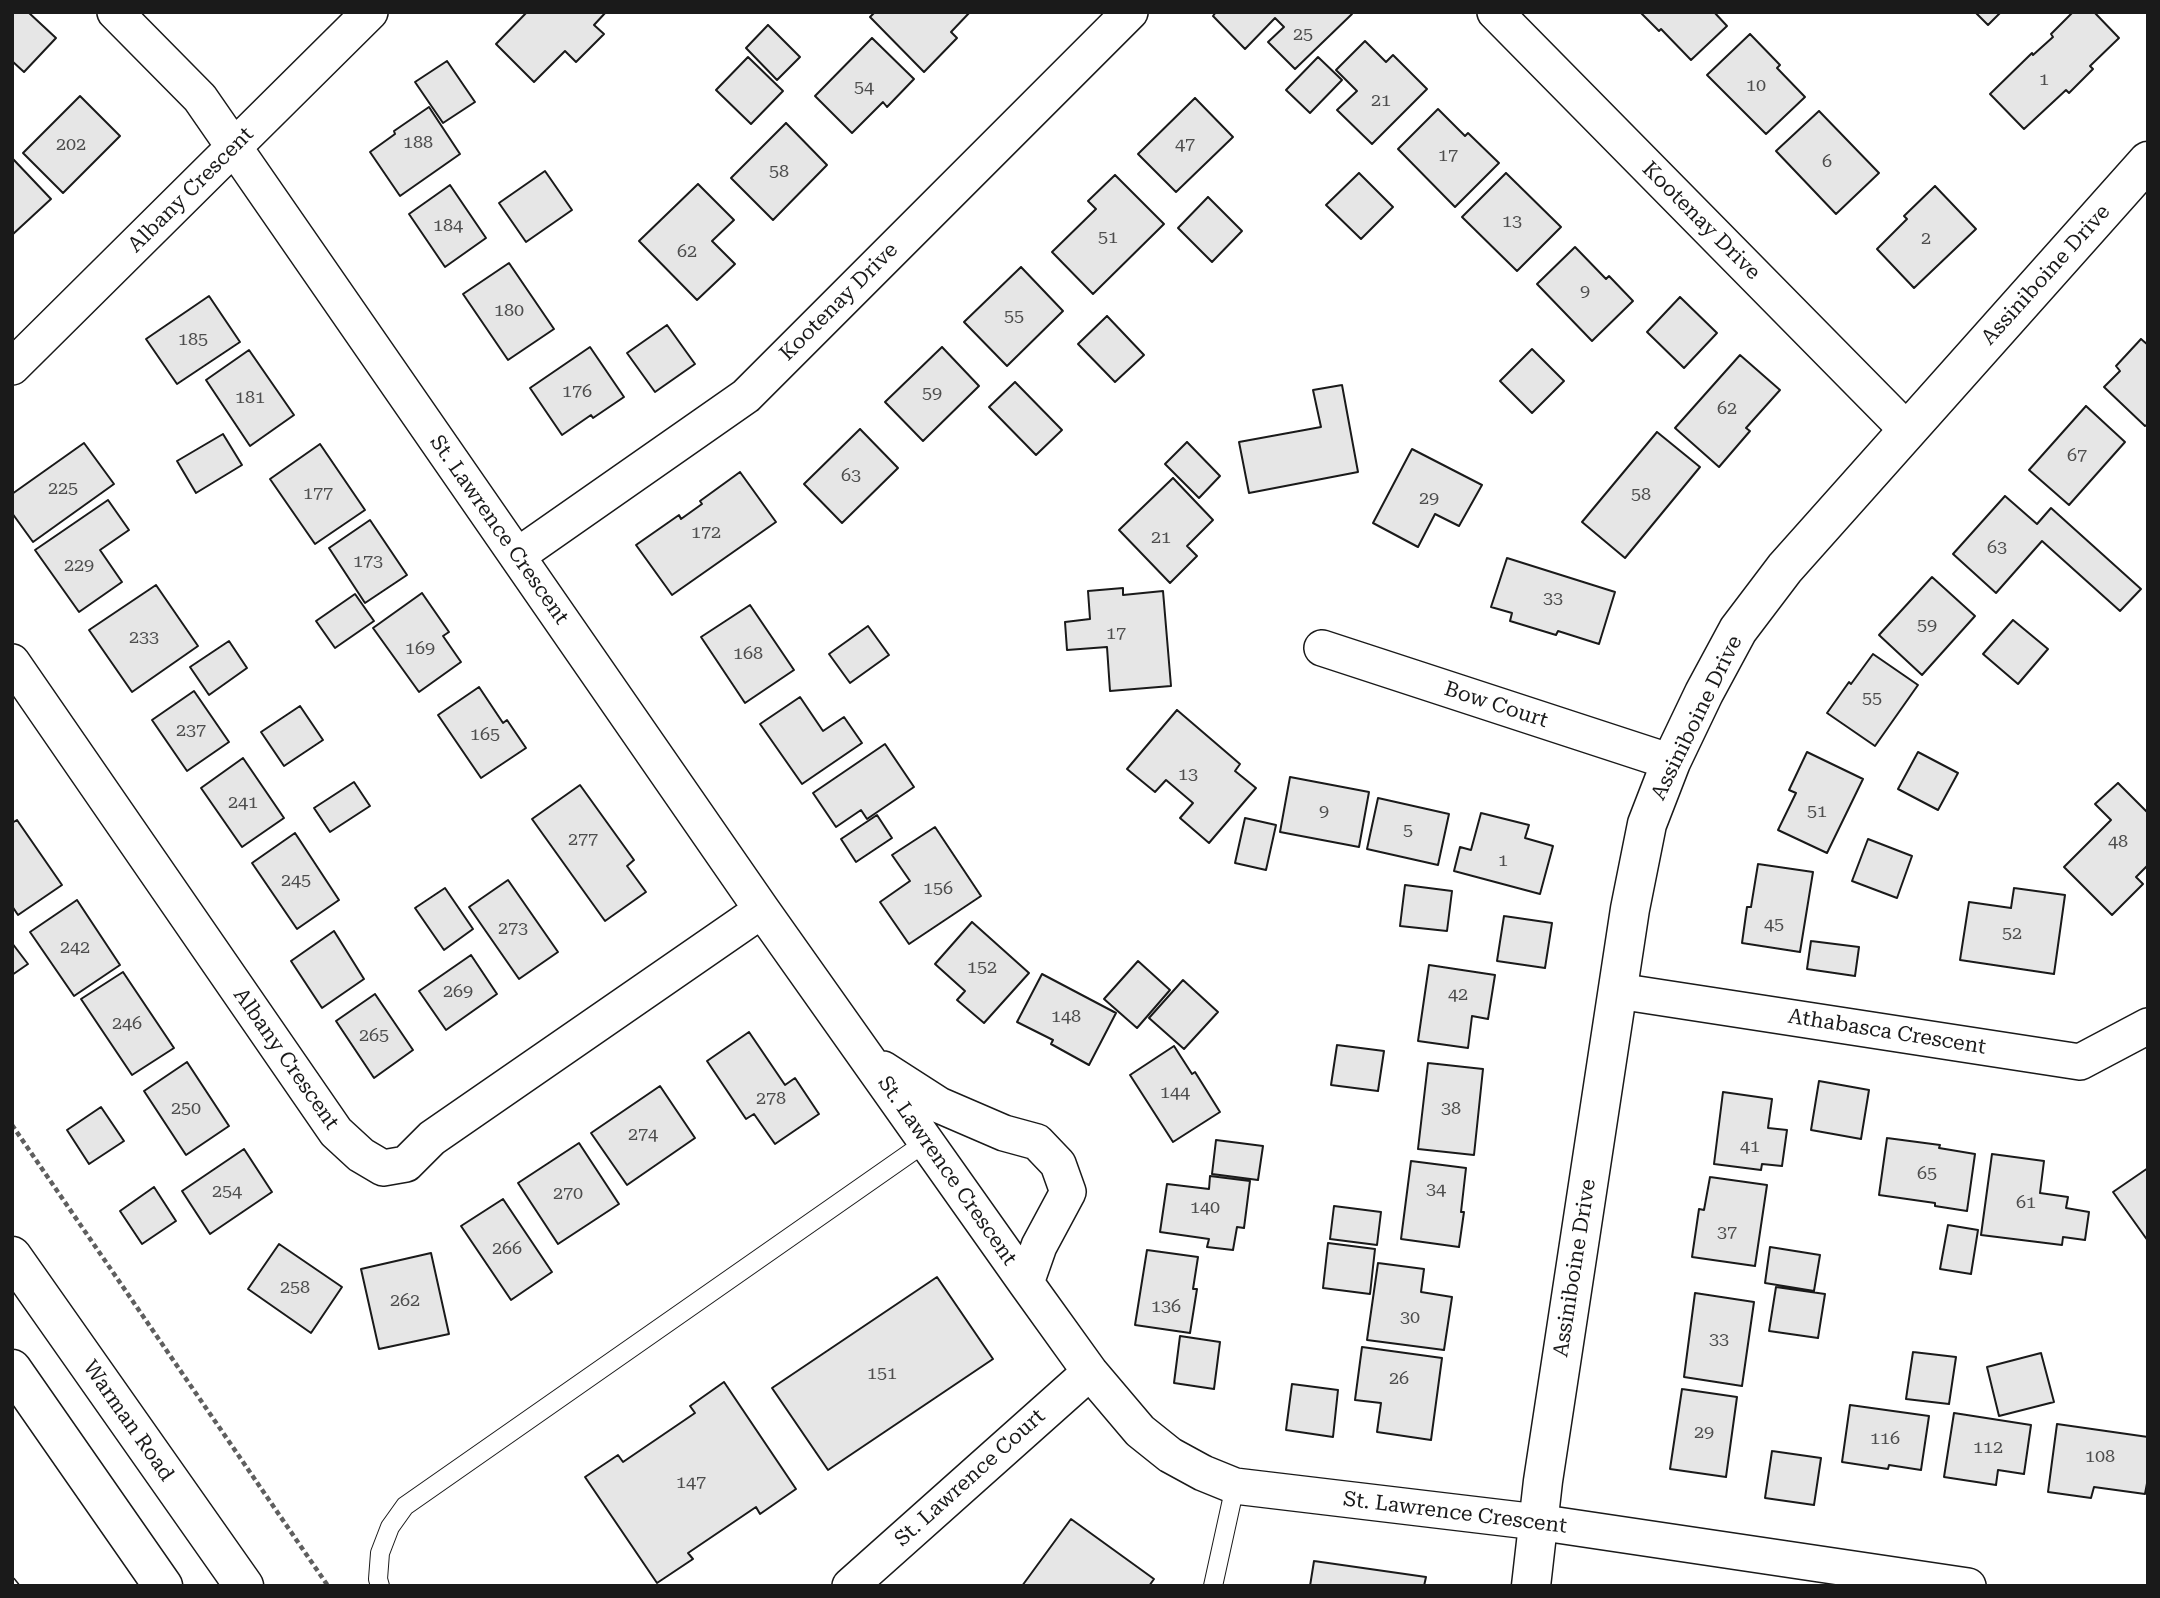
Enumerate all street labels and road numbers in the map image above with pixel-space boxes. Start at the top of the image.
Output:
street label: Albany Crescent [123,122,259,258]
street label: Kootenay Drive [1637,157,1765,285]
street label: Assiniboine Drive [1976,200,2116,350]
street label: Kootenay Drive [775,238,903,366]
street label: St. Lawrence Crescent [424,431,574,629]
street label: Assiniboine Drive [1646,632,1748,804]
street label: Bow Court [1441,676,1551,734]
street label: Albany Crescent [228,983,344,1135]
street label: Athabasca Crescent [1786,1004,1988,1060]
street label: St. Lawrence Crescent [872,1072,1022,1270]
street label: Assiniboine Drive [1548,1177,1602,1359]
street label: Warman Road [77,1356,179,1486]
street label: St. Lawrence Court [890,1404,1050,1552]
street label: St. Lawrence Crescent [1342,1487,1568,1539]

